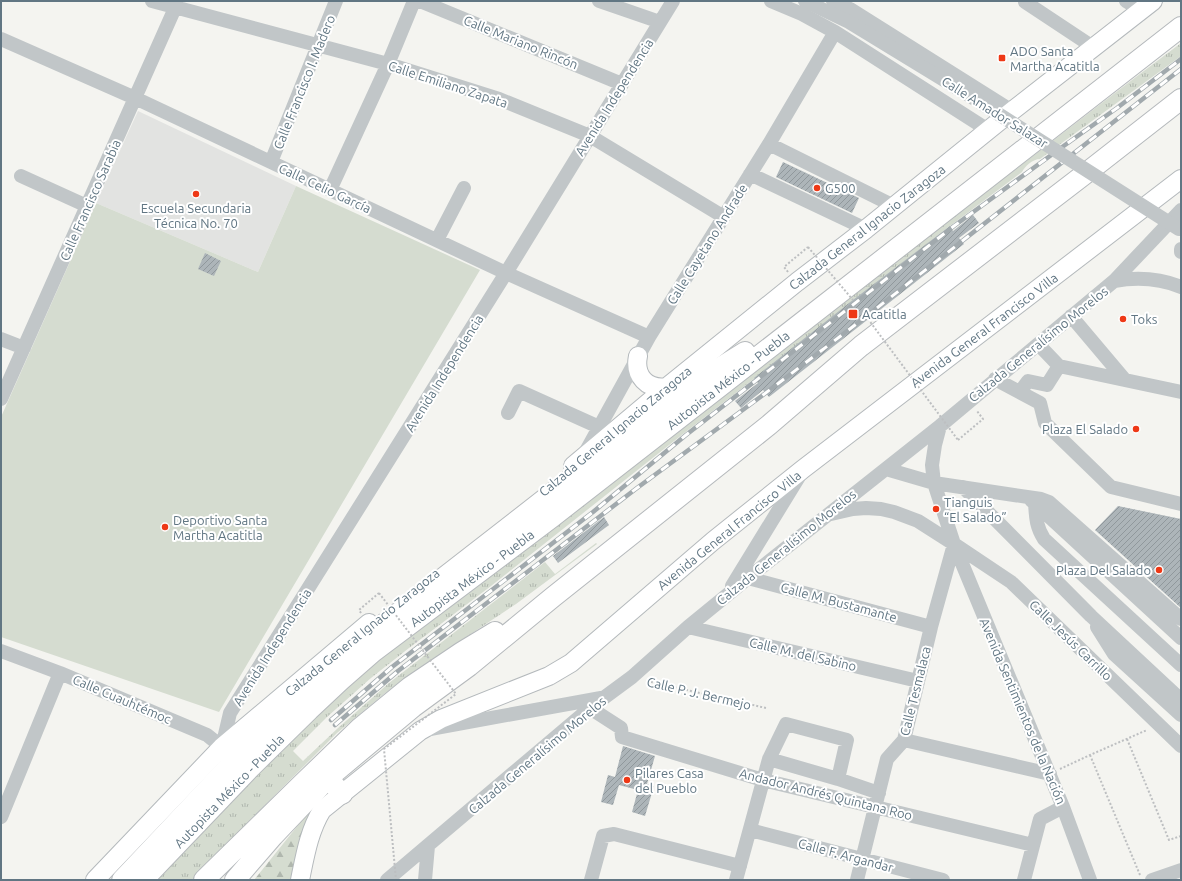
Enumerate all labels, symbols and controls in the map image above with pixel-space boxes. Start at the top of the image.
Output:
street label: Calle Francisco I. Madero [271,13,337,151]
street label: Calle Mariano Rincón [462,13,580,71]
street label: Avenida Independencia [572,36,656,158]
place label: ADO Santa Martha Acatitla [1010,44,1100,73]
marker: ADO Santa Martha Acatitla [997,53,1007,63]
street label: Calle Emiliano Zapata [387,58,509,110]
street label: Calle Amador Salazar [939,74,1051,150]
street label: Calle Francisco Sarabia [57,137,123,263]
street label: Calle Celio García [277,161,373,215]
street label: Calzada General Ignacio Zaragoza [786,162,948,292]
street label: Calle Cayetano Andrade [664,181,750,307]
place label: G500 [825,181,856,195]
marker: G500 [812,183,822,193]
marker: Escuela Secundaria Técnica No. 70 [191,189,201,199]
place label: Escuela Secundaria Técnica No. 70 [141,201,251,230]
street label: Avenida General Francisco Villa [908,270,1060,390]
street label: Calzada Generalísimo Morelos [966,283,1111,404]
place label: Acatitla [862,307,907,321]
marker: Acatitla [847,308,859,320]
street label: Avenida Independencia [402,312,486,434]
place label: Toks [1131,312,1158,326]
marker: Toks [1118,314,1128,324]
street label: Autopista México - Puebla [664,328,792,432]
street label: Calzada General Ignacio Zaragoza [536,363,694,499]
place label: Plaza El Salado [1042,422,1128,436]
marker: Plaza El Salado [1131,424,1141,434]
street label: Avenida General Francisco Villa [654,468,804,592]
street label: Calzada Generalísimo Morelos [714,486,859,607]
place label: Tianguis “El Salado” [944,495,1007,524]
marker: Tianguis “El Salado” [931,504,941,514]
place label: Deportivo Santa Martha Acatitla [173,513,267,542]
marker: Deportivo Santa Martha Acatitla [160,522,170,532]
street label: Autopista México - Puebla [407,527,537,629]
place label: Plaza Del Salado [1056,563,1151,577]
street label: Calzada General Ignacio Zaragoza [282,565,442,699]
marker: Plaza Del Salado [1154,565,1164,575]
street label: Calle M. Bustamante [779,580,899,624]
street label: Avenida Independencia [230,586,314,708]
street label: Calle Jesús Carrillo [1027,597,1115,683]
street label: Avenida Sentimientos de la Nación [977,616,1069,806]
street label: Calle M. del Sabino [748,635,858,673]
street label: Calle Tesmalaca [897,645,933,737]
street label: Calle Cuauhtémoc [71,672,173,726]
street label: Calle P. J. Bermejo [645,674,753,712]
street label: Calzada Generalísimo Morelos [466,693,609,817]
street label: Autopista México - Puebla [171,732,287,850]
place label: Pilares Casa del Pueblo [635,766,704,795]
street label: Andador Andrés Quintana Roo [738,766,914,823]
marker: Pilares Casa del Pueblo [622,775,632,785]
street label: Calle F. Argandar [797,836,895,874]

